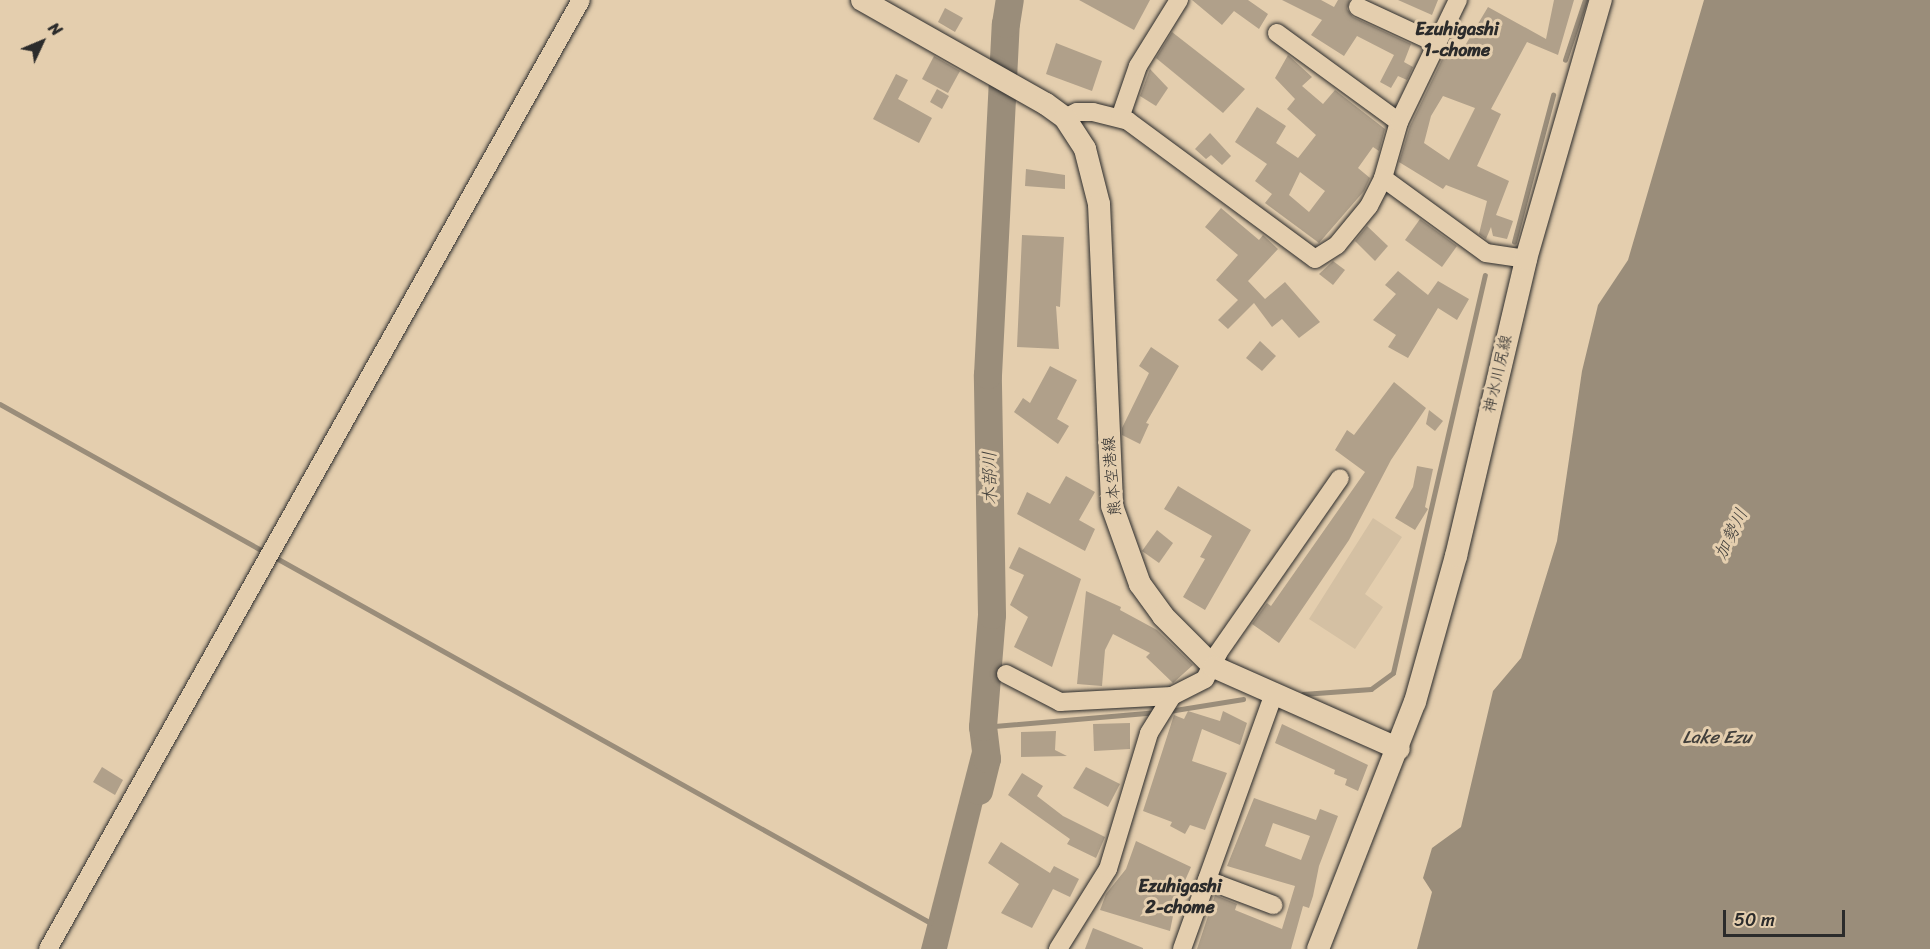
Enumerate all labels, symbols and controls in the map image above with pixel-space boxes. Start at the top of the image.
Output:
north arrow [12,12,72,72]
text: N [41,15,70,43]
district label: Ezuhigashi 1-chome [1415,19,1499,62]
street label: 神水川尻線 [1480,333,1516,415]
street label: 熊本空港線 [1099,435,1125,517]
water label: 木部川 [979,451,1001,505]
water label: 加勢川 [1709,505,1753,563]
water label: Lake Ezu [1682,726,1752,748]
district label: Ezuhigashi 2-chome [1138,876,1222,918]
scale bar [1726,898,1848,936]
text: 50 m [1734,904,1775,936]

